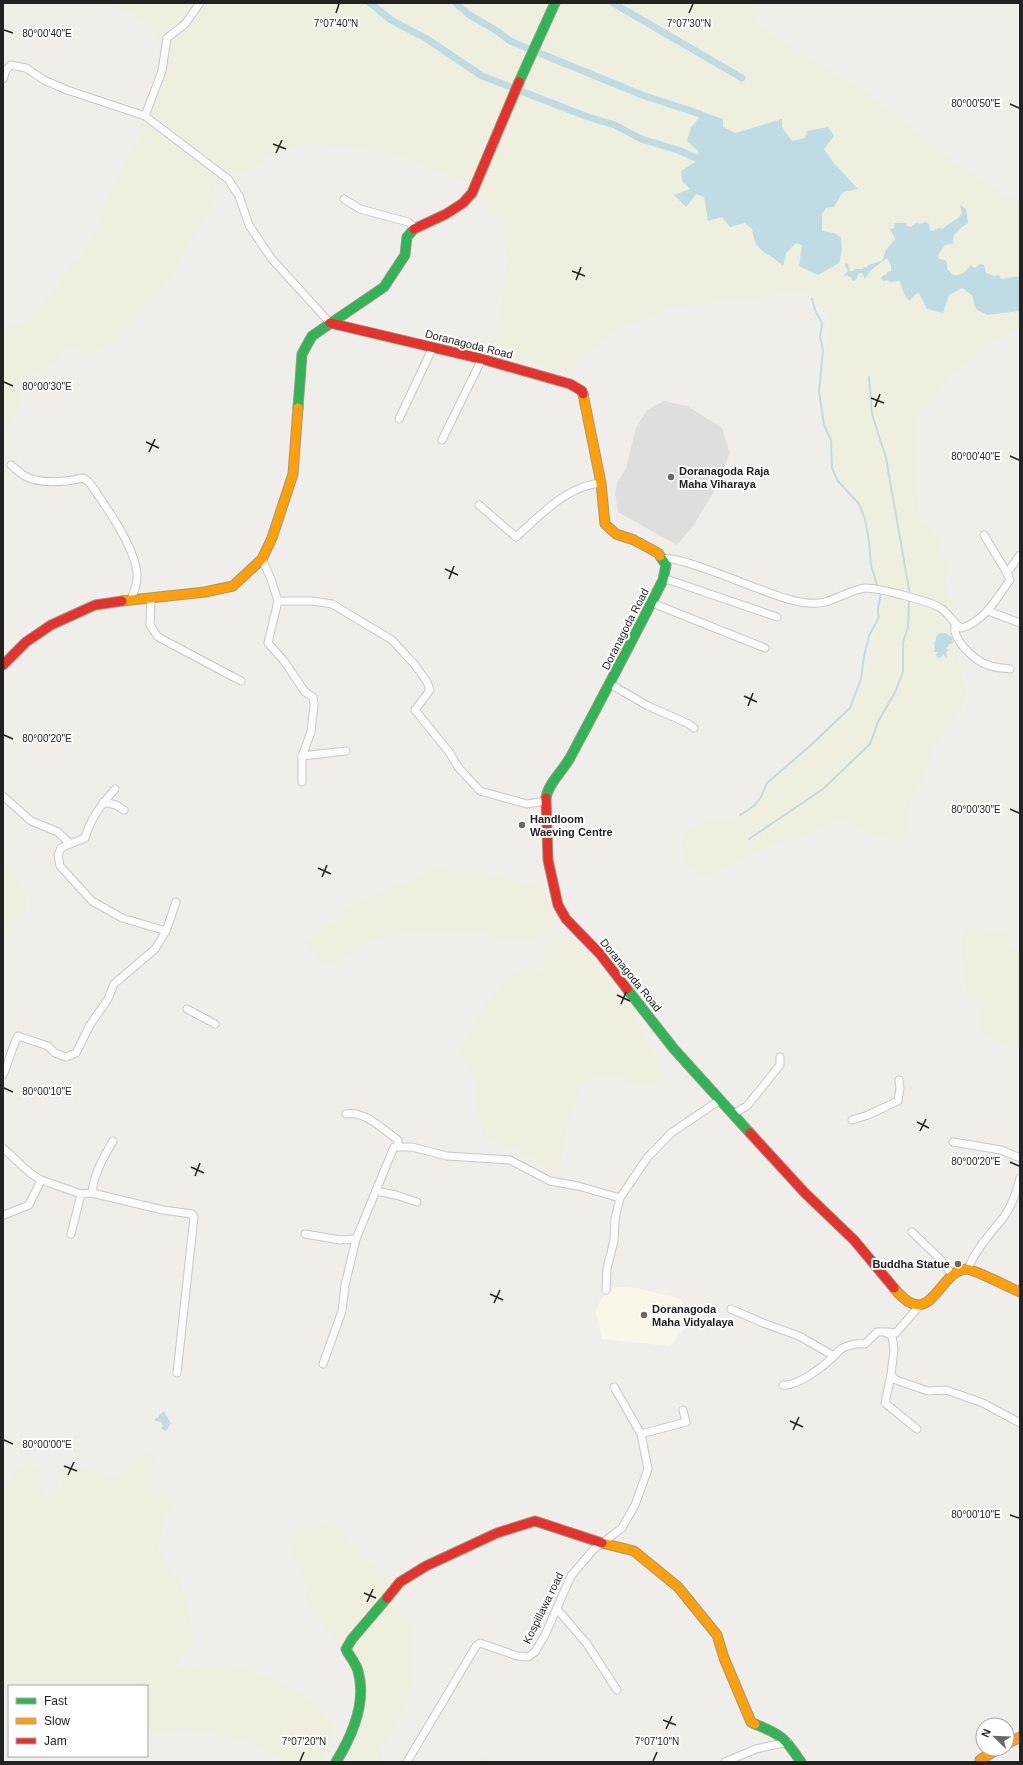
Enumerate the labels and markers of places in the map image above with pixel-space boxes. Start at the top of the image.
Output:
place label: Doranagoda Raja Maha Viharaya [679,465,770,490]
marker: Doranagoda Raja Maha Viharaya [666,472,676,482]
place label: Handloom Waeving Centre [530,813,613,838]
marker: Handloom Waeving Centre [517,820,527,830]
place label: Buddha Statue [872,1258,950,1270]
marker: Buddha Statue [953,1259,963,1269]
place label: Doranagoda Maha Vidyalaya [652,1303,735,1328]
marker: Doranagoda Maha Vidyalaya [639,1310,649,1320]

